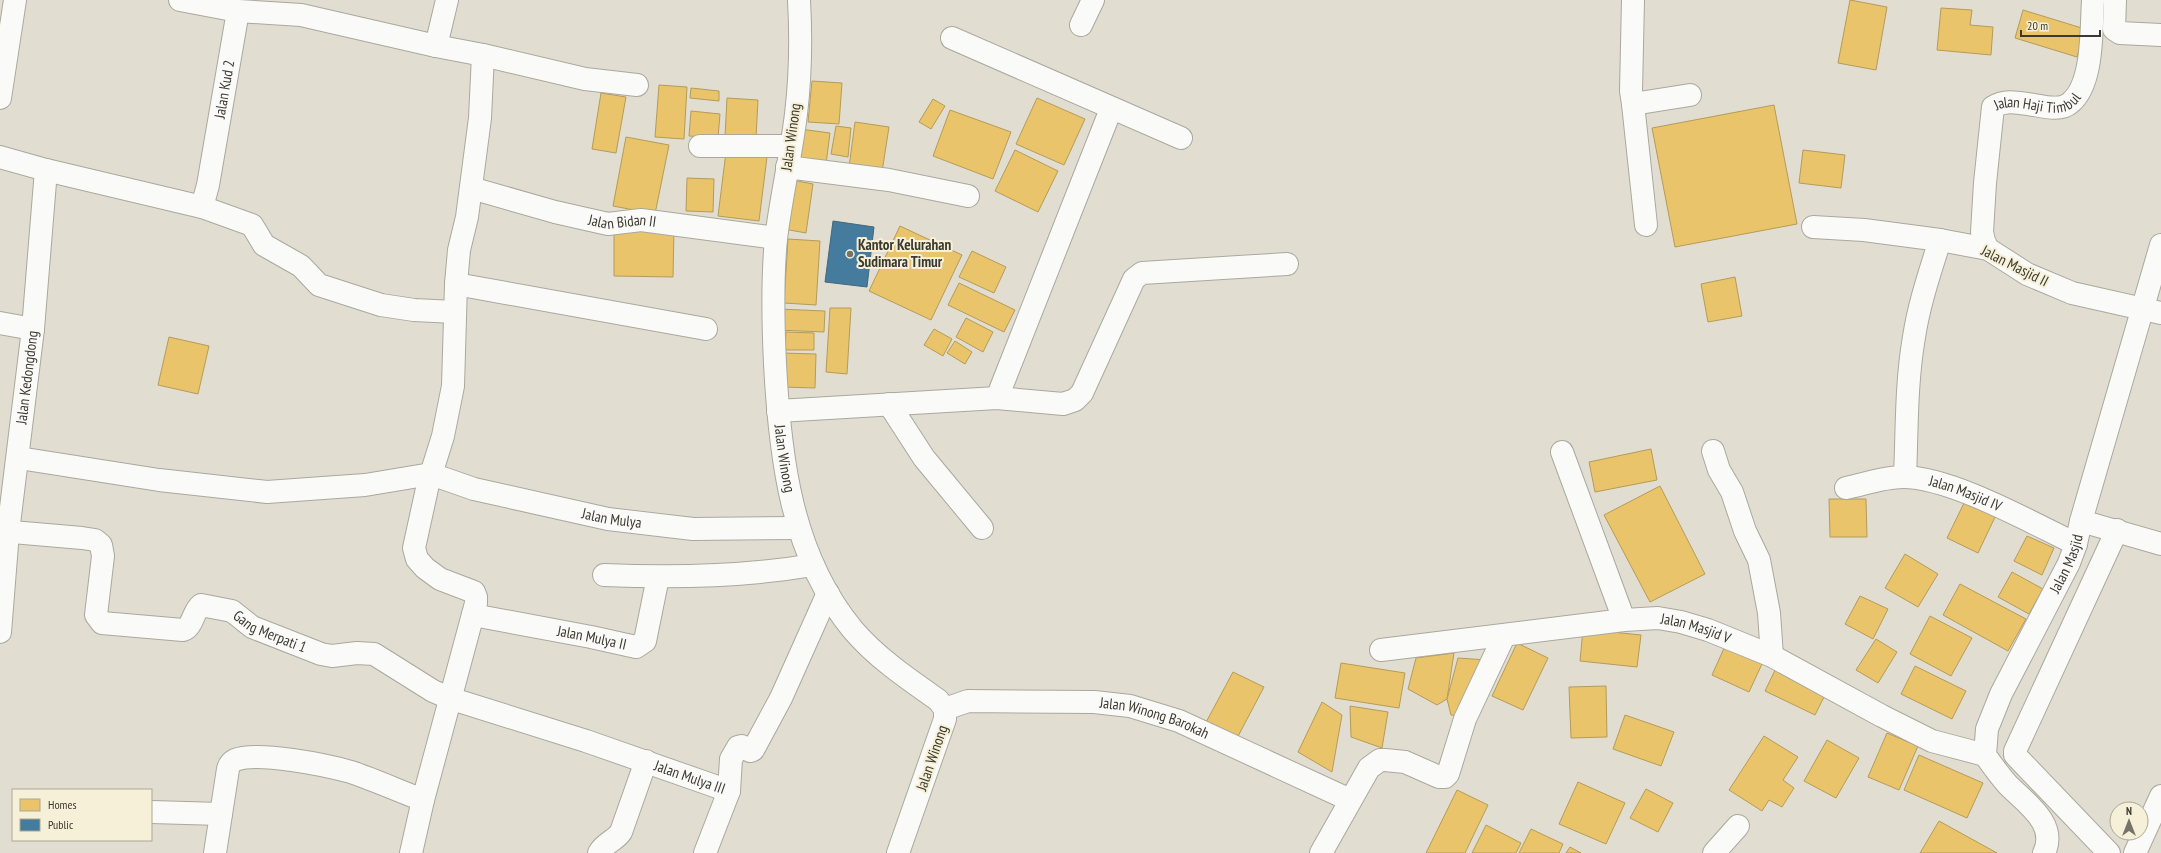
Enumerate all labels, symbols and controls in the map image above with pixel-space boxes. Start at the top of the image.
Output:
scale bar [2021,12,2100,38]
text: 20 m [2027,18,2048,33]
street label: Jalan Kud 2 [209,58,238,121]
street label: Jalan Haji Timbul [1990,88,2085,117]
street label: Jalan Winong [776,102,805,173]
street label: Jalan Bidan II [586,210,658,233]
place label: Kantor Kelurahan Sudimara Timur [858,235,951,271]
street label: Jalan Masjid II [1978,240,2052,291]
marker: Kantor Kelurahan Sudimara Timur [845,249,855,259]
street label: Jalan Kedongdong [11,330,42,426]
street label: Jalan Winong [770,423,800,494]
street label: Jalan Masjid IV [1926,471,2005,515]
street label: Jalan Mulya [579,503,643,532]
street label: Jalan Masjid [2045,532,2087,597]
street label: Gang Merpati 1 [229,606,310,656]
street label: Jalan Masjid V [1658,608,1734,647]
street label: Jalan Mulya II [555,621,628,654]
street label: Jalan Winong Barokah [1098,693,1212,743]
street label: Jalan Winong [911,723,952,794]
street label: Jalan Mulya III [651,755,728,798]
legend [12,789,152,841]
text: Homes [48,797,76,812]
north arrow [2109,801,2149,841]
text: N [2126,804,2132,818]
text: Public [48,817,74,832]

